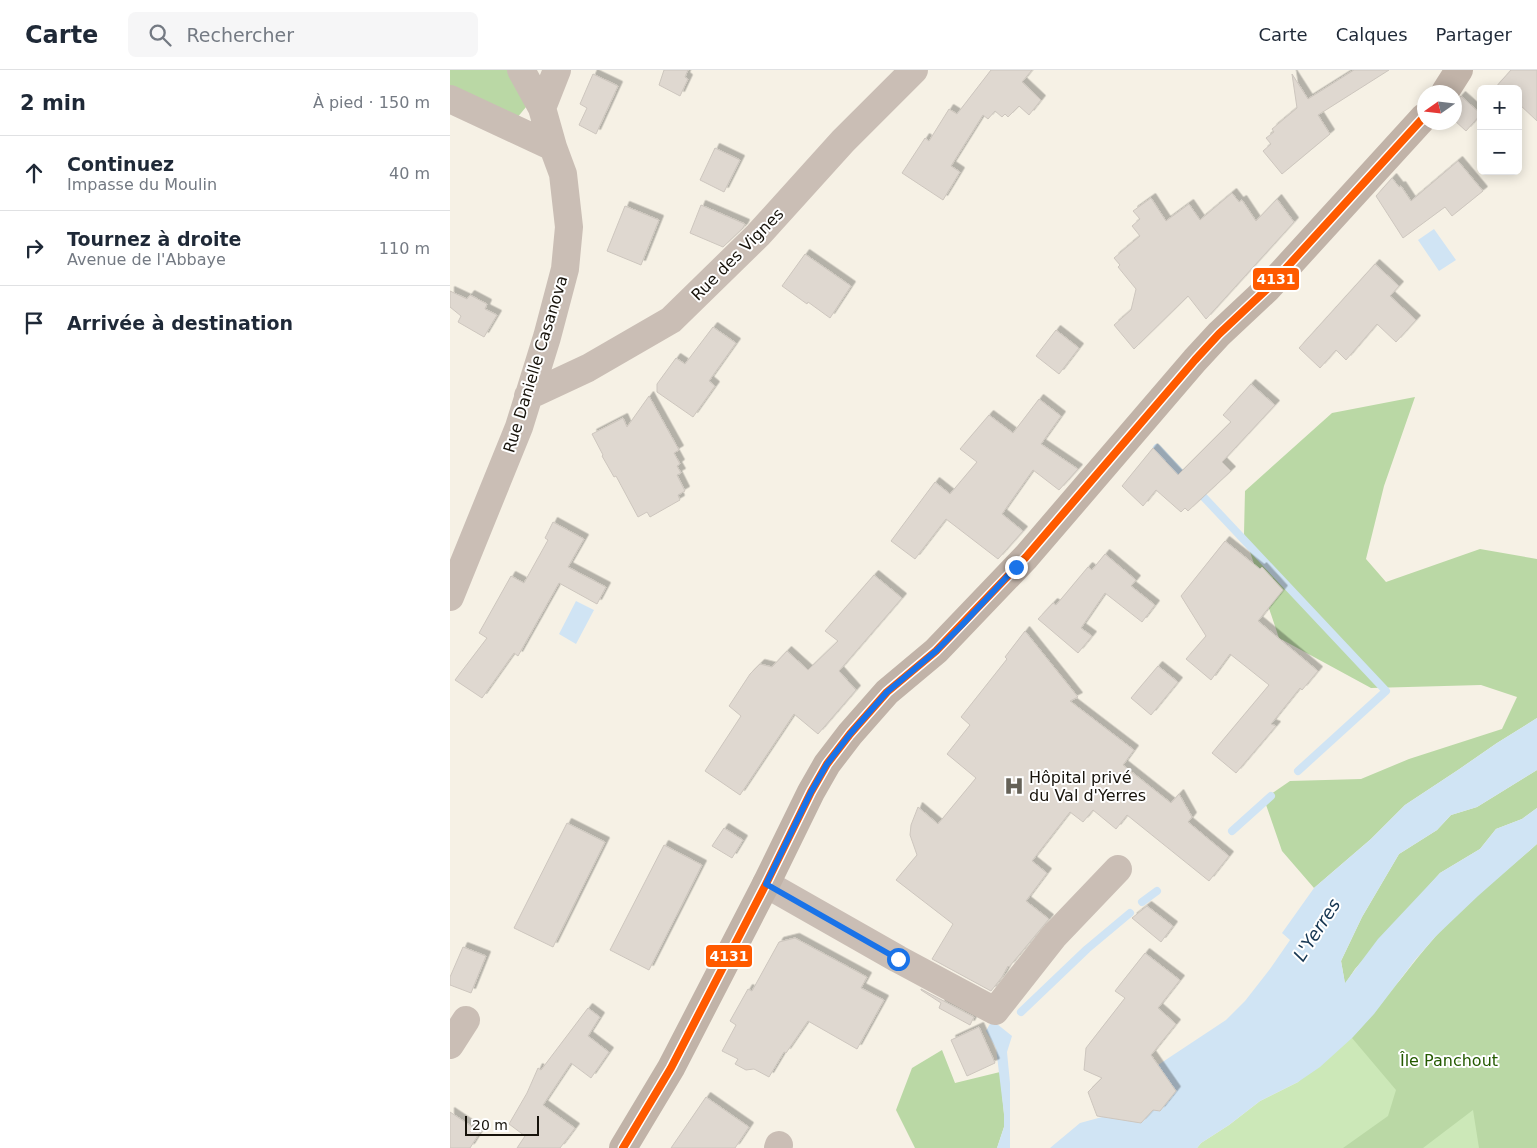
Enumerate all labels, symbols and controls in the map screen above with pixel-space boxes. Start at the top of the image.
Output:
search box [128,12,478,57]
text: Carte [25,21,98,49]
icon: search [146,21,174,49]
text: Rechercher [186,24,294,46]
text: Carte [1259,24,1308,45]
text: Calques [1336,24,1408,45]
text: Partager [1436,24,1512,45]
north arrow [1417,85,1462,130]
map controls [1477,85,1522,175]
button: + [1477,85,1522,130]
text: 2 min [20,91,86,115]
text: À pied · 150 m [313,93,430,112]
button: − [1477,130,1522,175]
text: Continuez [67,153,174,175]
icon: ahead [20,159,48,187]
text: 40 m [389,164,430,183]
text: Impasse du Moulin [67,175,217,194]
street label: Rue des Vignes [687,204,787,304]
text: Tournez à droite [67,228,241,250]
icon: right [20,234,48,262]
text: 110 m [379,239,430,258]
text: Avenue de l'Abbaye [67,250,226,269]
line badge: 4131 [1252,267,1300,291]
text: 4131 [1257,271,1295,287]
street label: Rue Danielle Casanova [499,273,571,455]
icon: arrive [20,309,48,337]
text: Arrivée à destination [67,312,293,334]
route end [1005,556,1028,579]
place label: Hôpital privé du Val d'Yerres [1029,768,1146,805]
hospital icon: Hôpital privé du Val d'Yerres [1003,775,1025,797]
water label: L'Yerres [1289,895,1345,965]
line badge: 4131 [705,944,753,968]
text: 4131 [710,948,748,964]
route start [887,948,910,971]
park label: Île Panchout [1399,1051,1498,1070]
scale bar [465,1113,539,1136]
text: 20 m [472,1117,508,1133]

